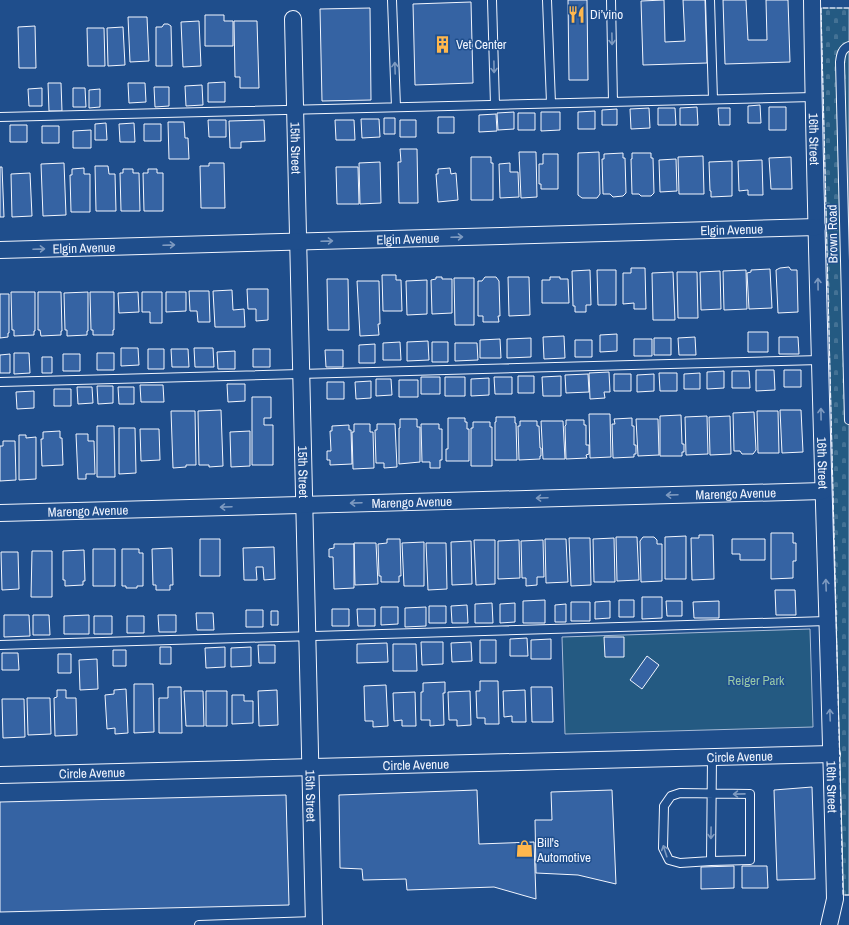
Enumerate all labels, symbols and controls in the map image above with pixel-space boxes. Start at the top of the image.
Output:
restaurant icon: Di’vino [567,4,587,24]
place label: Di’vino [590,6,623,23]
one-way arrow [608,32,615,45]
building icon: Vet Center [433,34,453,54]
place label: Vet Center [456,36,507,53]
one-way arrow [490,60,498,73]
one-way arrow [391,62,399,75]
street label: 16th Street [805,113,823,165]
street label: 15th Street [286,122,305,174]
street label: Brown Road [823,204,842,263]
street label: Elgin Avenue [700,221,763,239]
street label: Elgin Avenue [376,230,440,248]
one-way arrow [450,233,463,241]
one-way arrow [320,237,333,245]
street label: Elgin Avenue [52,239,116,258]
one-way arrow [162,241,175,249]
one-way arrow [32,245,45,253]
one-way arrow [814,278,822,291]
one-way arrow [817,408,825,421]
street label: 16th Street [813,437,832,489]
street label: 15th Street [294,446,312,498]
street label: Marengo Avenue [695,484,776,503]
one-way arrow [666,491,679,499]
street label: Marengo Avenue [371,493,452,512]
one-way arrow [536,495,549,502]
one-way arrow [350,500,363,507]
street label: Marengo Avenue [47,502,129,521]
one-way arrow [220,503,233,511]
one-way arrow [822,579,830,592]
park label: Reiger Park [728,672,785,689]
one-way arrow [827,709,834,722]
street label: Circle Avenue [706,747,773,766]
street label: Circle Avenue [383,756,449,774]
street label: 16th Street [822,760,841,813]
street label: Circle Avenue [59,764,125,783]
street label: 15th Street [301,769,320,822]
one-way arrow [733,790,746,798]
one-way arrow [707,826,715,839]
place label: Bill's Automotive [536,834,591,866]
shop icon: Bill's Automotive [514,839,534,859]
one-way arrow [661,844,668,857]

